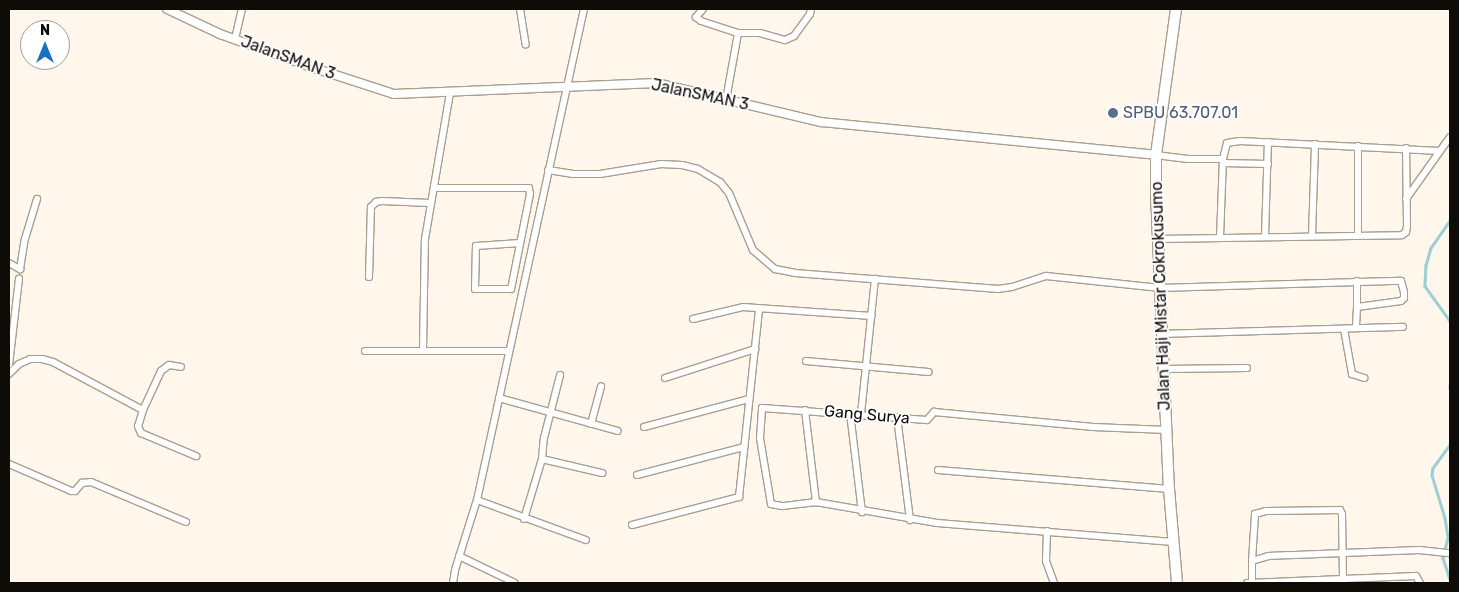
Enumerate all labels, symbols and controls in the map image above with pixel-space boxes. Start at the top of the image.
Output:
north arrow [20,20,70,70]
text: N [40,22,50,39]
street label: JalanSMAN 3 [238,32,338,84]
street label: JalanSMAN 3 [649,75,751,115]
place label: SPBU 63.707.01 [1123,103,1238,123]
marker: SPBU 63.707.01 [1107,107,1119,119]
street label: Jalan Haji Mistar Cokrokusumo [1147,181,1175,411]
street label: Gang Surya [823,402,911,428]

